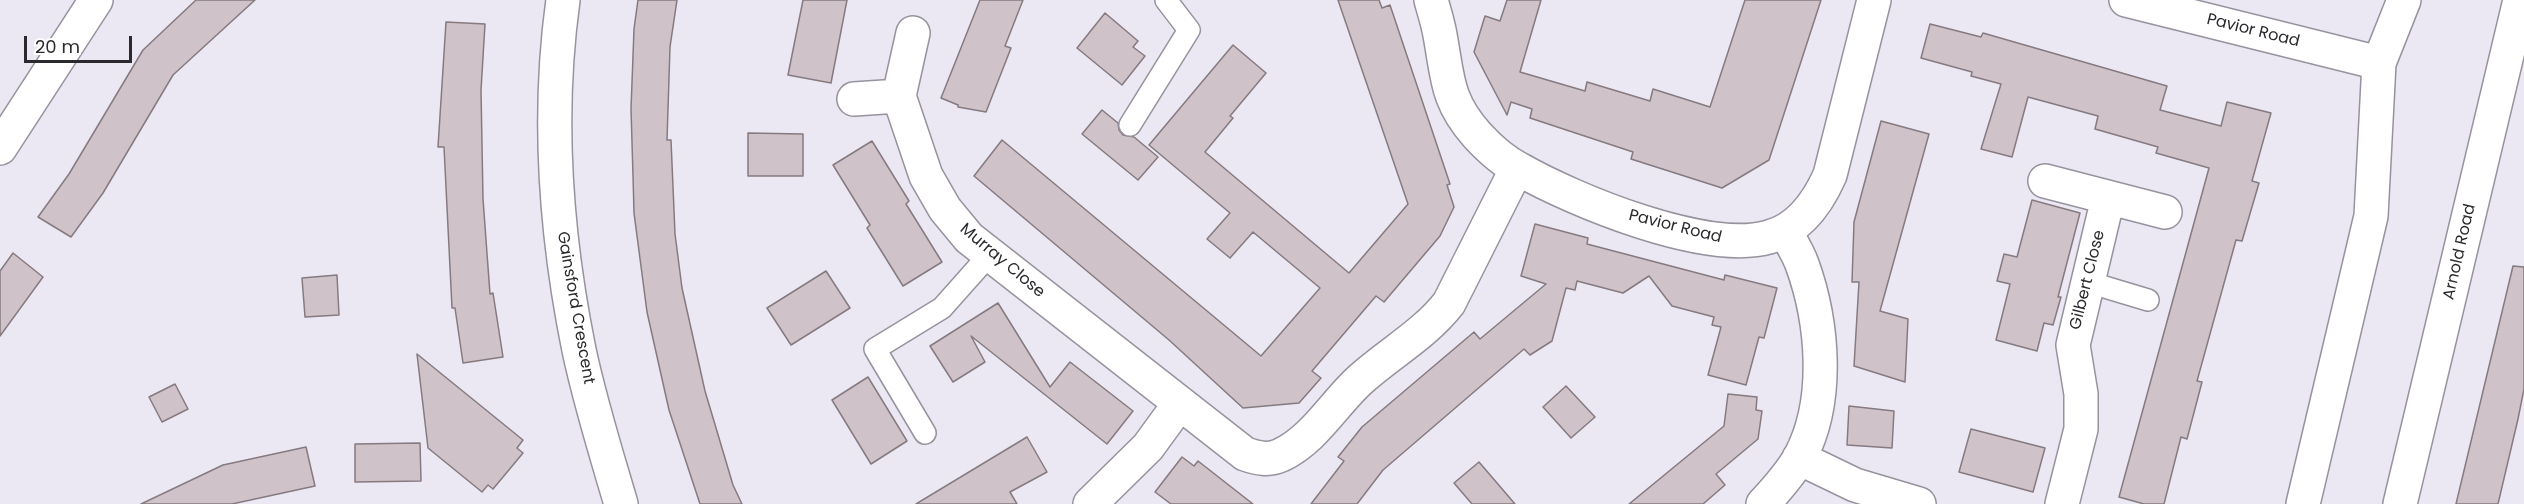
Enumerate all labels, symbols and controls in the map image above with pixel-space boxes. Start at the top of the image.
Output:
street label: Pavior Road [2205,10,2301,52]
scale bar [27,24,135,62]
text: 20 m [35,34,80,59]
street label: Arnold Road [2440,202,2480,302]
street label: Pavior Road [1627,206,1723,248]
street label: Murray Close [956,220,1048,302]
street label: Gilbert Close [2066,228,2110,332]
street label: Gainsford Crescent [552,230,598,386]

